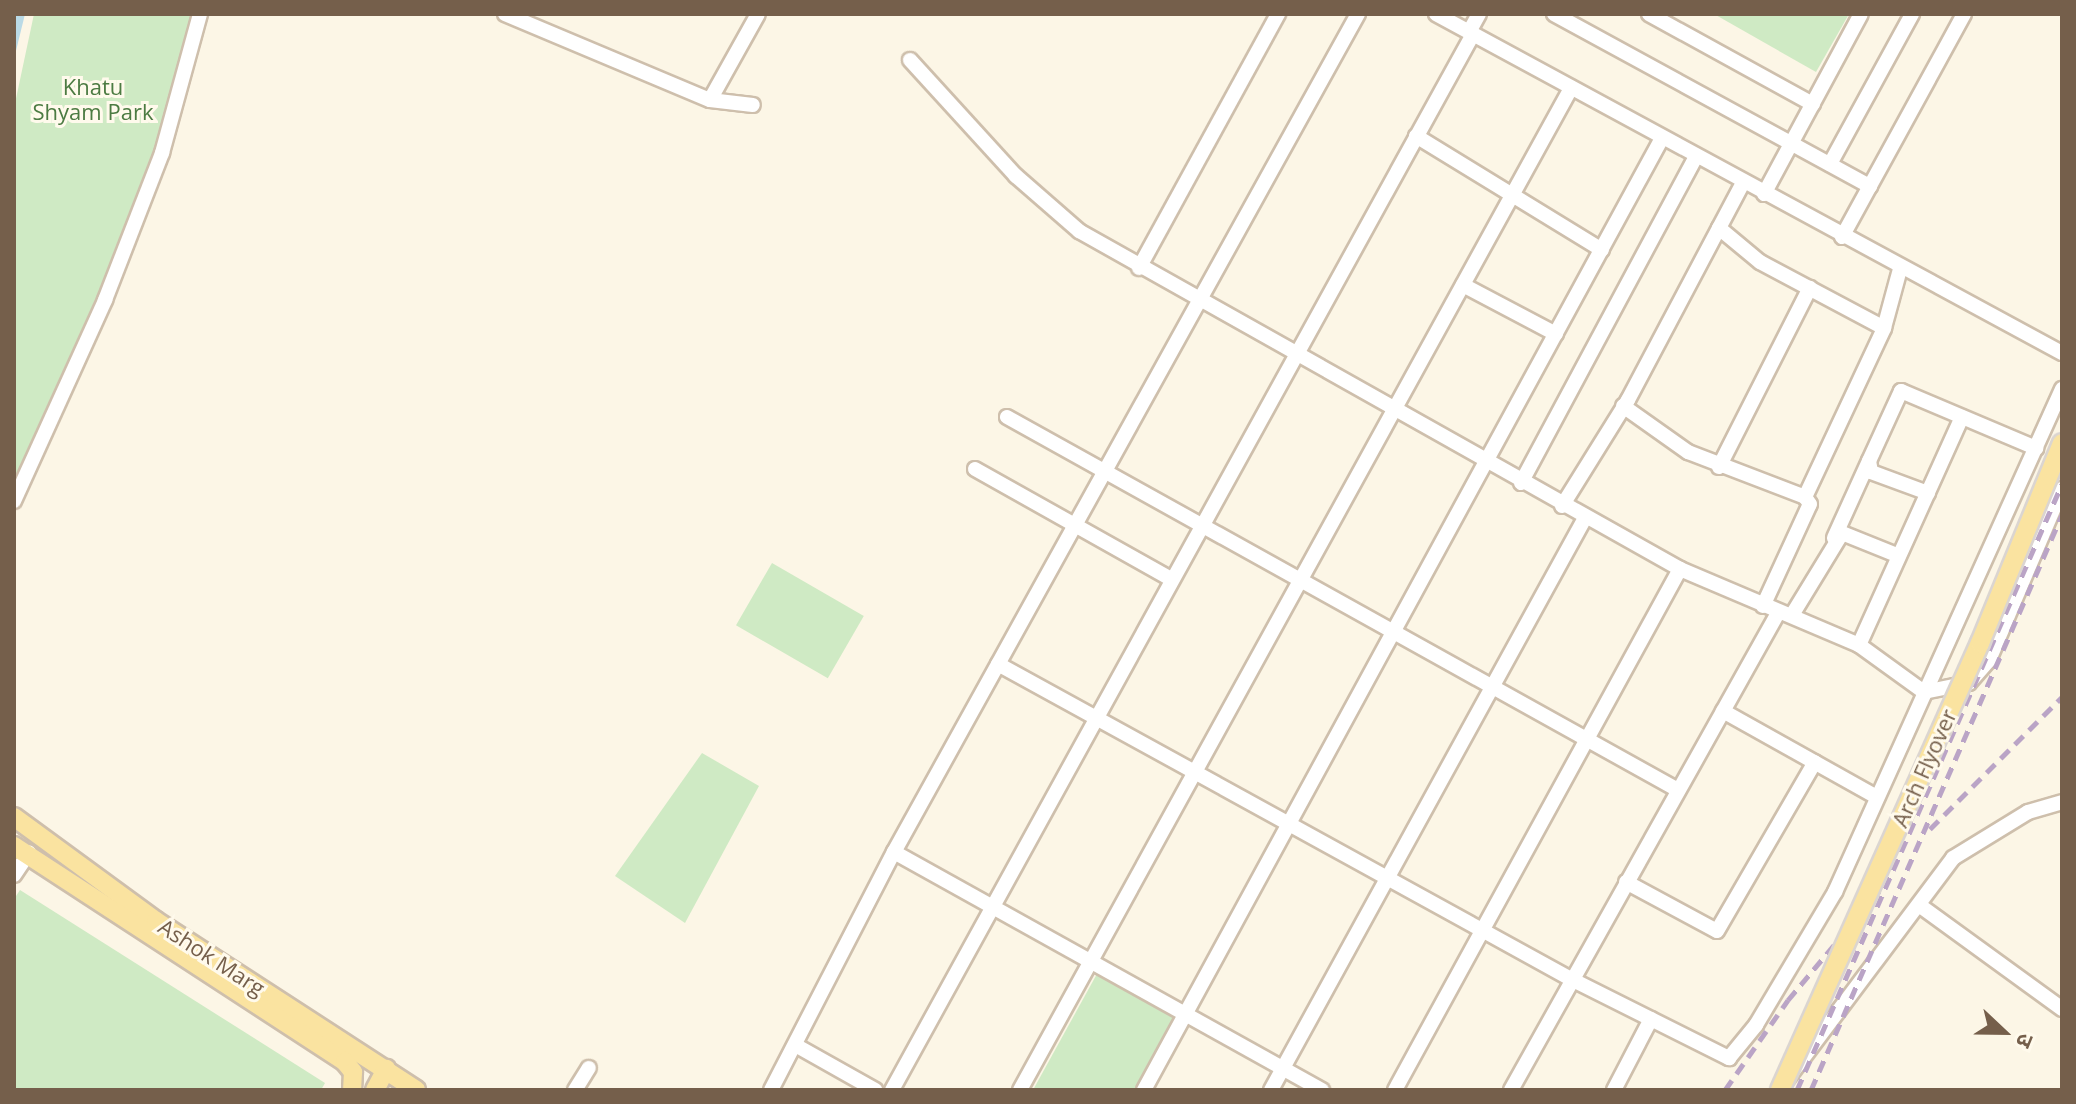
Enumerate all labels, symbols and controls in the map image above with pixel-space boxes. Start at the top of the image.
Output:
park label: Khatu Shyam Park [33,73,153,124]
street label: Arch Flyover [1886,705,1962,831]
street label: Ashok Marg [154,913,270,1001]
north arrow [1964,992,2044,1072]
text: उ [2010,1029,2043,1053]

